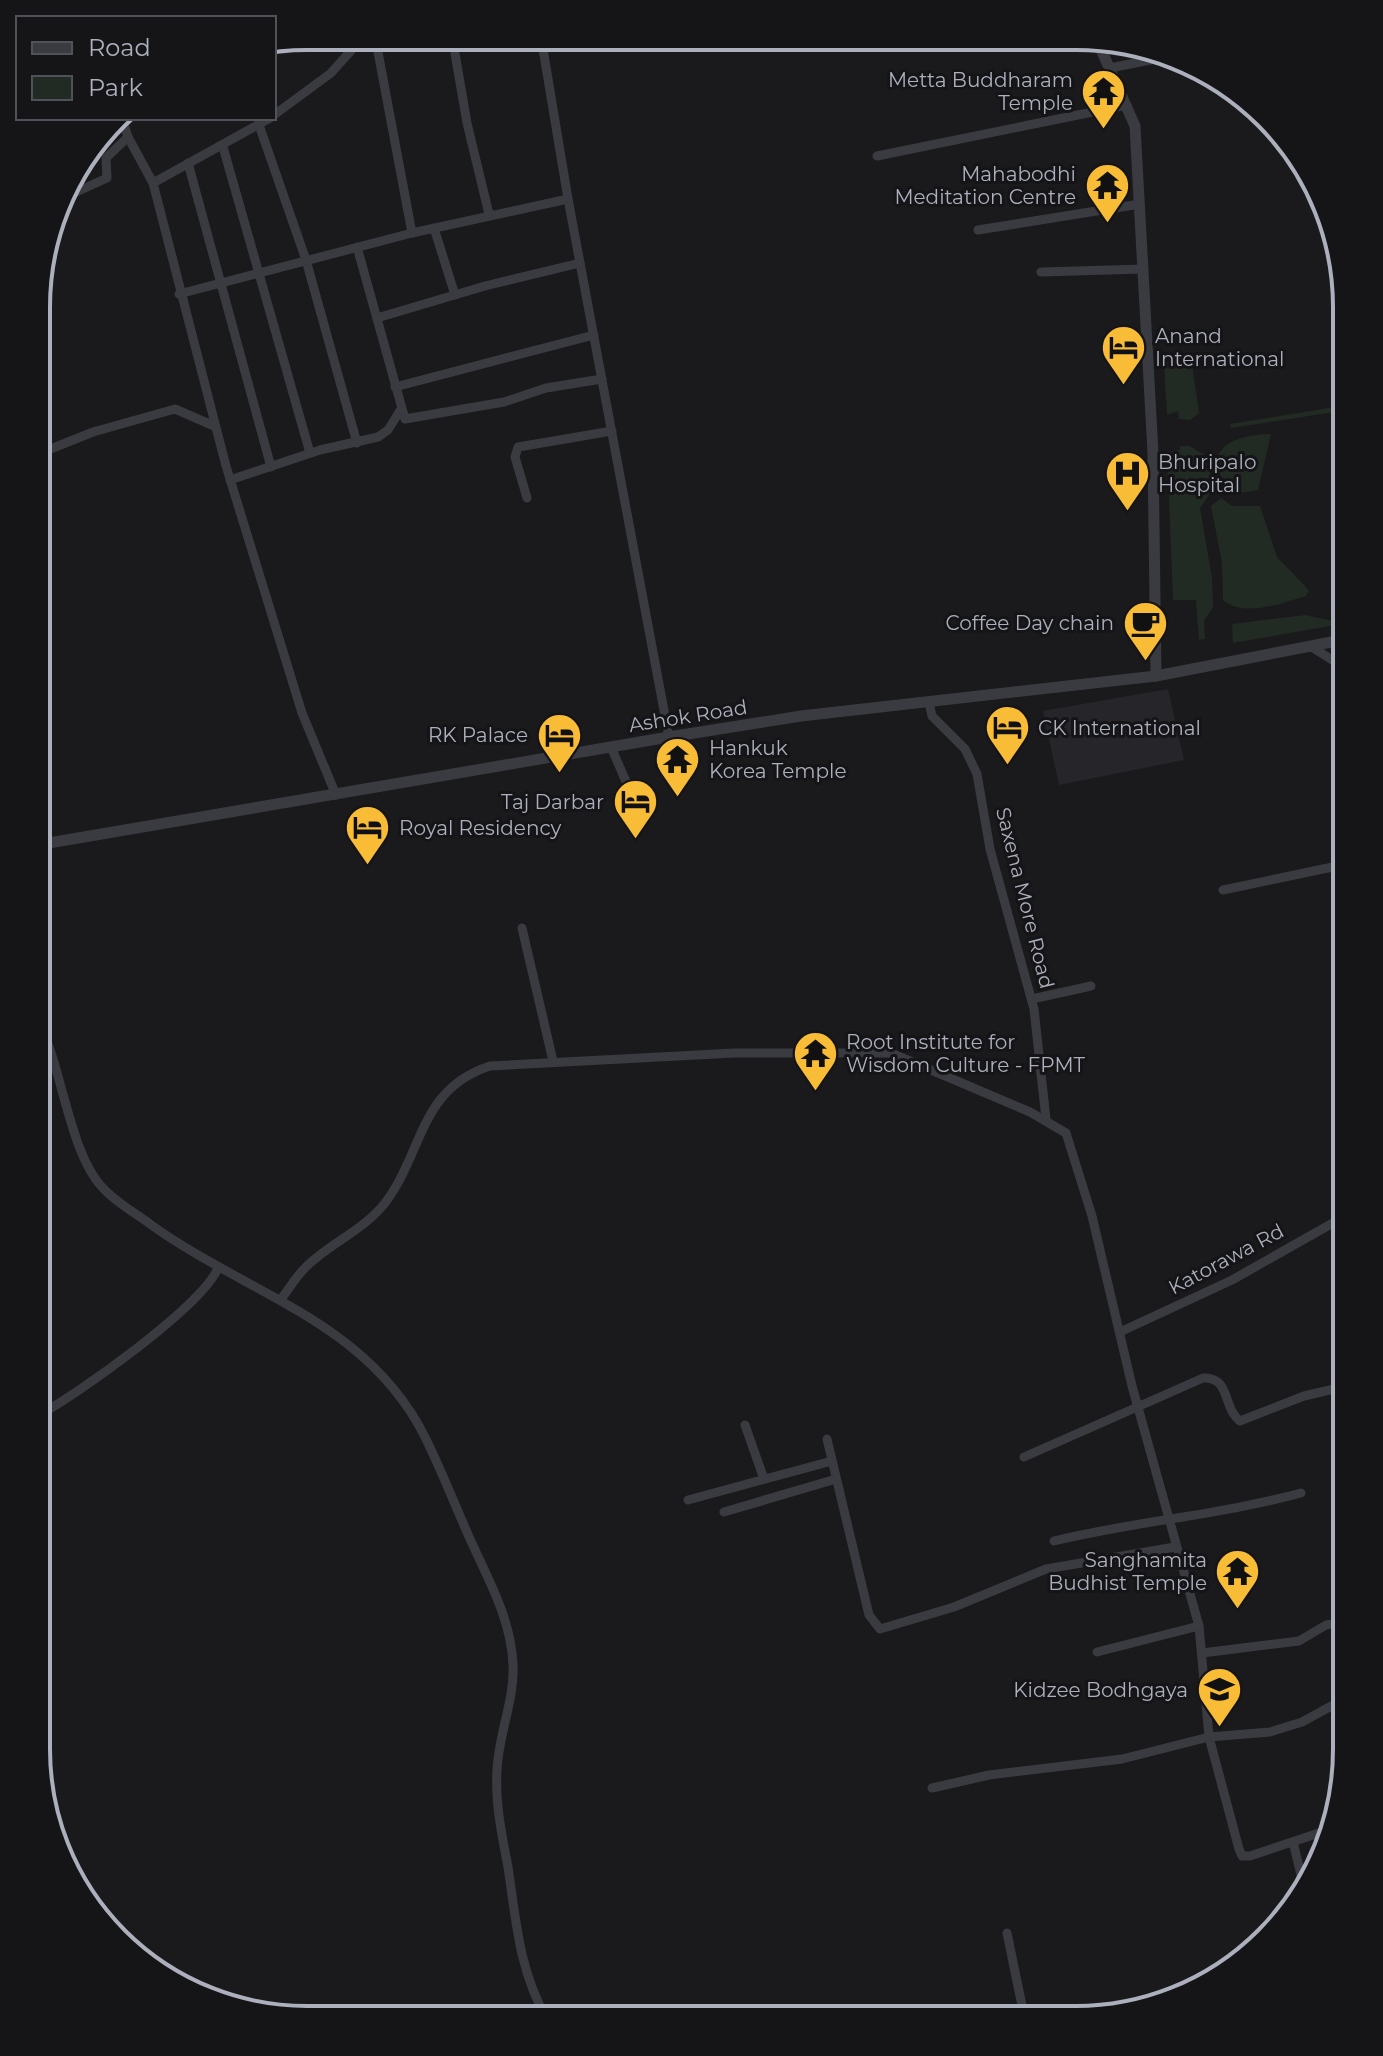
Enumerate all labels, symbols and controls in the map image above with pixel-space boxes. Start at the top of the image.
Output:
legend [16,16,276,120]
text: Road [88,33,151,62]
place label: Metta Buddharam Temple [888,68,1073,115]
temple icon: Metta Buddharam Temple [1080,68,1128,131]
text: Park [88,73,143,102]
place label: Mahabodhi Meditation Centre [894,162,1076,209]
temple icon: Mahabodhi Meditation Centre [1083,162,1131,225]
hotel icon: Anand International [1100,323,1148,386]
place label: Anand International [1155,324,1284,371]
hospital icon: Bhuripalo Hospital [1103,449,1151,512]
place label: Bhuripalo Hospital [1158,450,1257,497]
cafe icon: Coffee Day chain [1121,599,1169,662]
place label: Coffee Day chain [946,611,1114,635]
street label: Ashok Road [627,695,749,737]
hotel icon: CK International [983,704,1031,767]
hotel icon: RK Palace [535,711,583,774]
place label: CK International [1038,716,1201,740]
place label: RK Palace [428,723,528,747]
temple icon: Hankuk Korea Temple [654,735,702,798]
place label: Hankuk Korea Temple [709,736,847,783]
hotel icon: Taj Darbar [611,778,659,841]
place label: Taj Darbar [501,790,604,814]
hotel icon: Royal Residency [344,804,392,867]
street label: Saxena More Road [991,805,1059,991]
place label: Royal Residency [399,816,562,840]
temple icon: Root Institute for Wisdom Culture - FPMT [791,1030,839,1093]
place label: Root Institute for Wisdom Culture - FPMT [846,1030,1085,1077]
street label: Katorawa Rd [1164,1219,1288,1299]
place label: Sanghamita Budhist Temple [1048,1548,1207,1595]
temple icon: Sanghamita Budhist Temple [1214,1548,1262,1611]
school or university icon: Kidzee Bodhgaya [1195,1666,1243,1729]
place label: Kidzee Bodhgaya [1013,1678,1188,1702]

